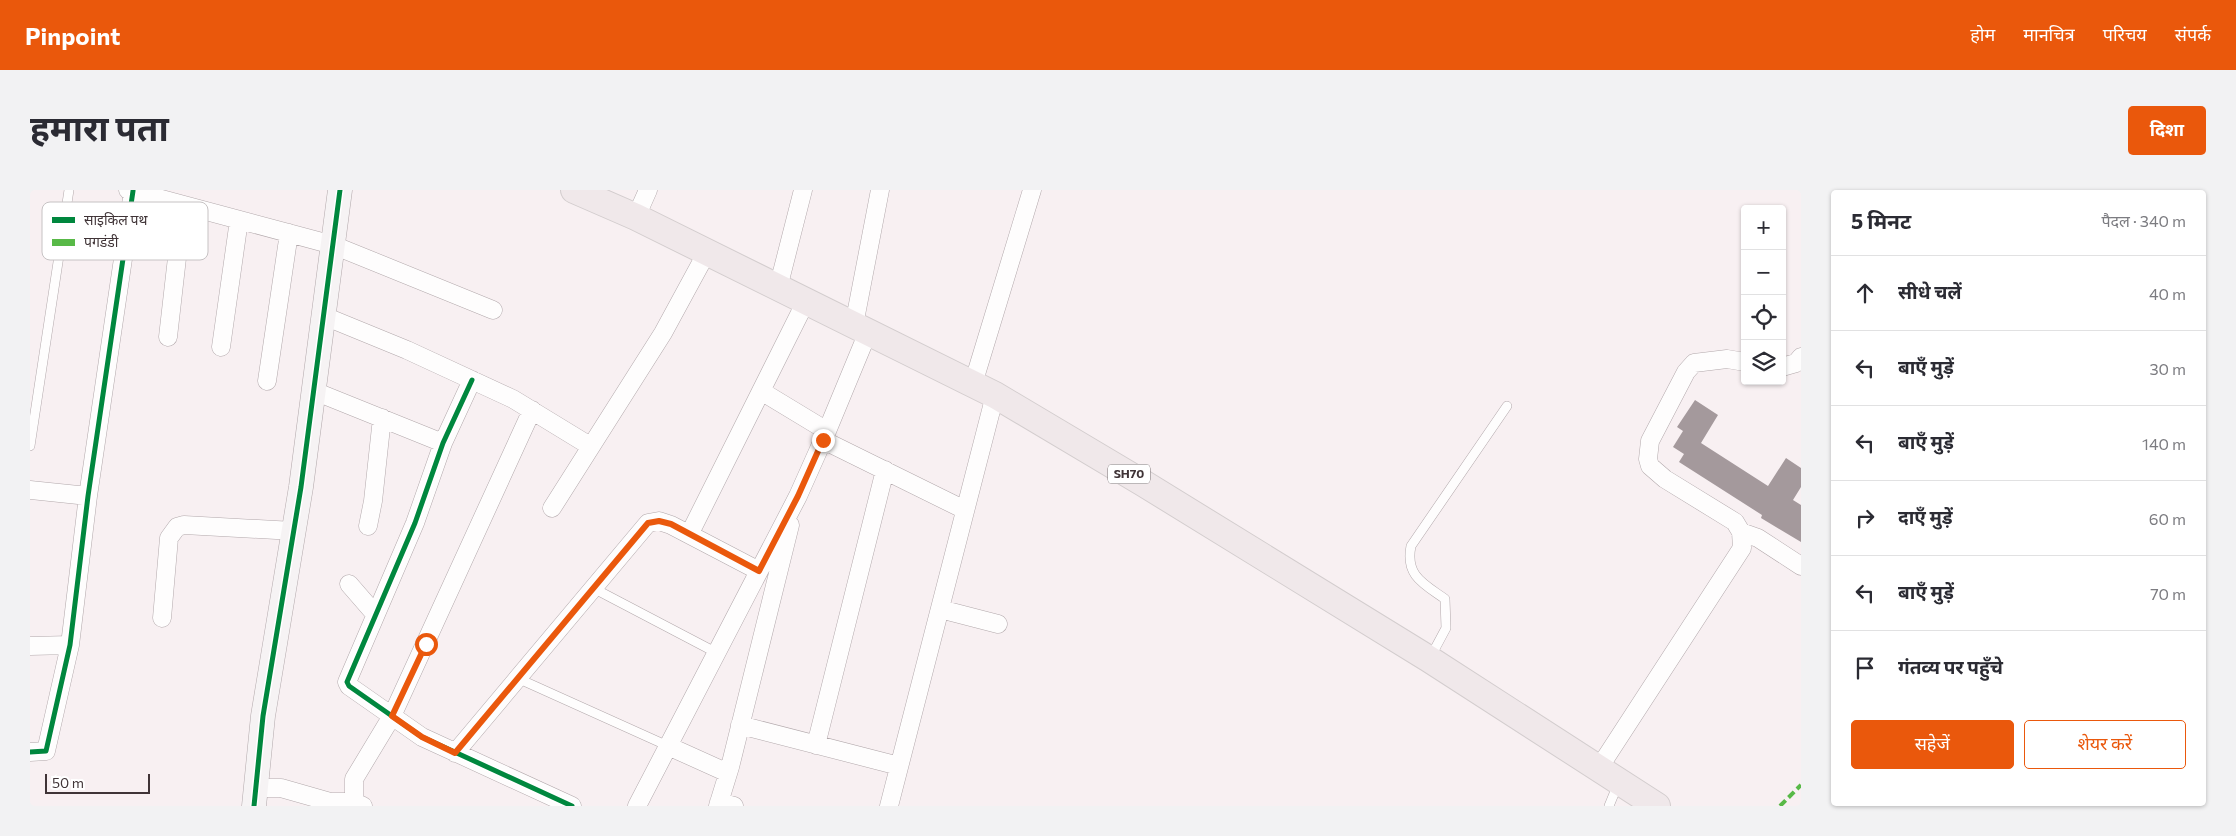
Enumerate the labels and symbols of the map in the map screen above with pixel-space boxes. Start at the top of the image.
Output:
legend [42,202,208,260]
text: साइकिल पथ [84,211,148,228]
text: पगडंडी [84,233,119,250]
route end [812,429,835,452]
road number: SH70 [1108,464,1150,484]
route start [415,633,438,656]
scale bar [45,771,150,794]

